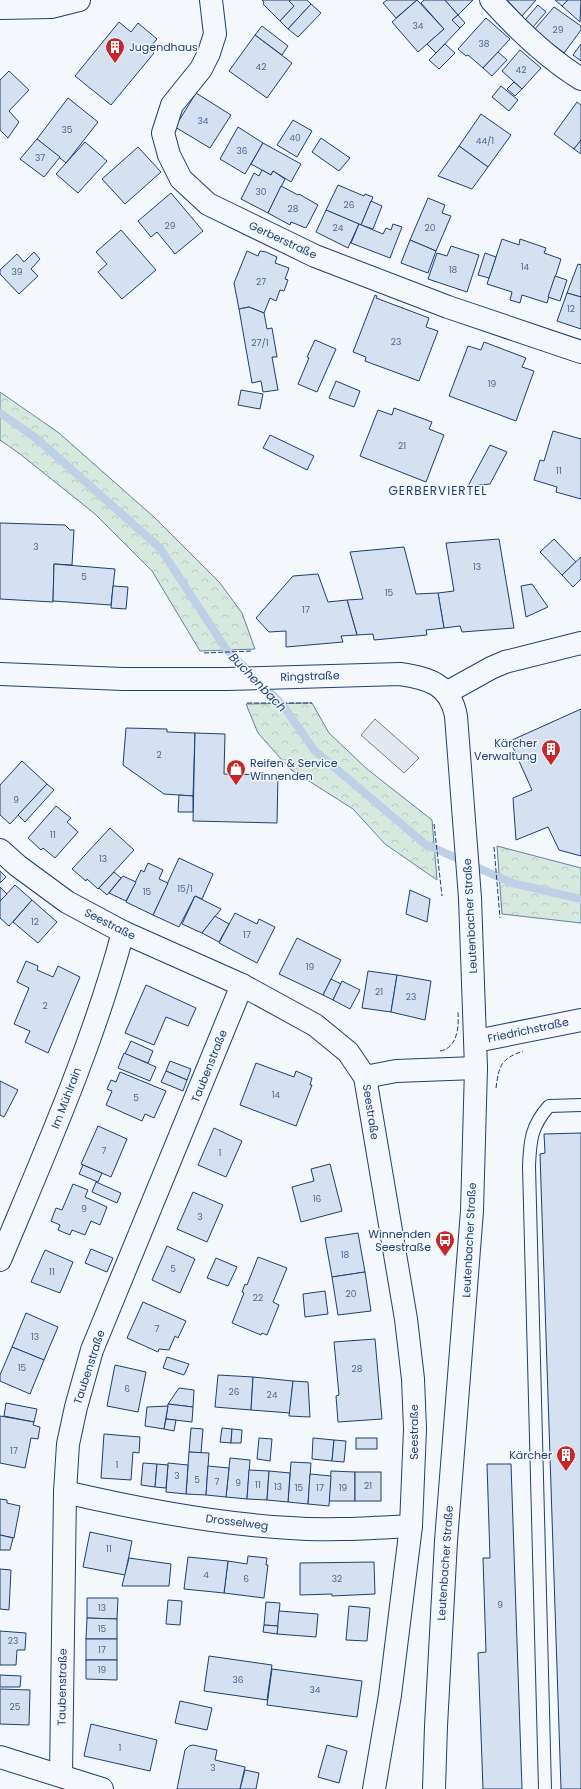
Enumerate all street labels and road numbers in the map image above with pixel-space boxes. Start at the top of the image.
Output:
street label: Gerberstraße [246,217,320,263]
street label: Ringstraße [280,667,340,685]
street label: Leutenbacher Straße [459,858,481,974]
street label: Seestraße [82,904,139,944]
street label: Friedrichstraße [486,1014,570,1046]
street label: Taubenstraße [187,1027,231,1105]
street label: Im Mühlrain [47,1065,85,1131]
street label: Seestraße [359,1083,383,1141]
street label: Leutenbacher Straße [458,1182,480,1298]
street label: Taubenstraße [69,1328,109,1406]
street label: Seestraße [406,1404,422,1460]
street label: Leutenbacher Straße [433,1505,457,1621]
street label: Drosselweg [205,1510,269,1534]
street label: Taubenstraße [53,1648,71,1726]

